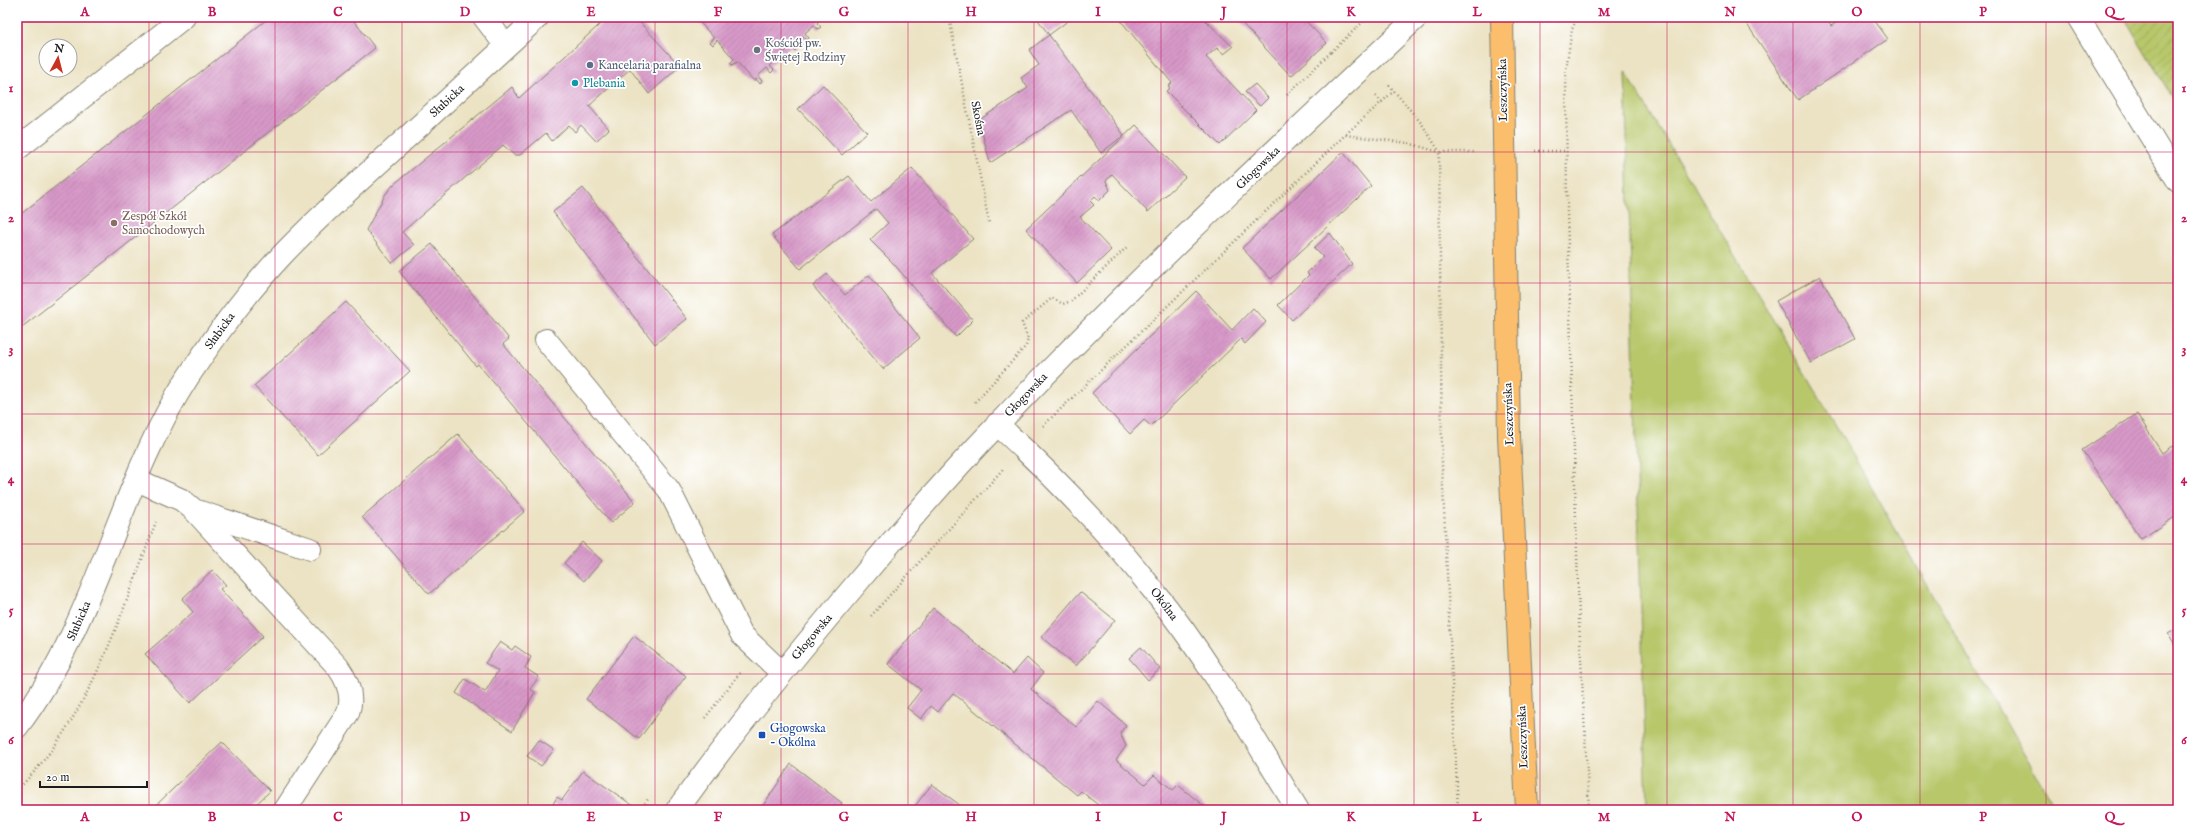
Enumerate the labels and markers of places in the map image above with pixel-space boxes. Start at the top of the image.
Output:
place label: Kościół pw. Świętej Rodziny [765,36,846,65]
marker: Kościół pw. Świętej Rodziny [752,45,762,55]
place label: Kancelaria parafialna [598,58,702,74]
marker: Kancelaria parafialna [585,60,595,70]
place label: Plebania [583,76,626,91]
marker: Plebania [570,78,580,88]
place label: Zespół Szkół Samochodowych [122,209,206,238]
marker: Zespół Szkół Samochodowych [109,218,119,228]
place label: Głogowska - Okólna [770,721,827,750]
marker: Głogowska - Okólna [757,730,767,740]

